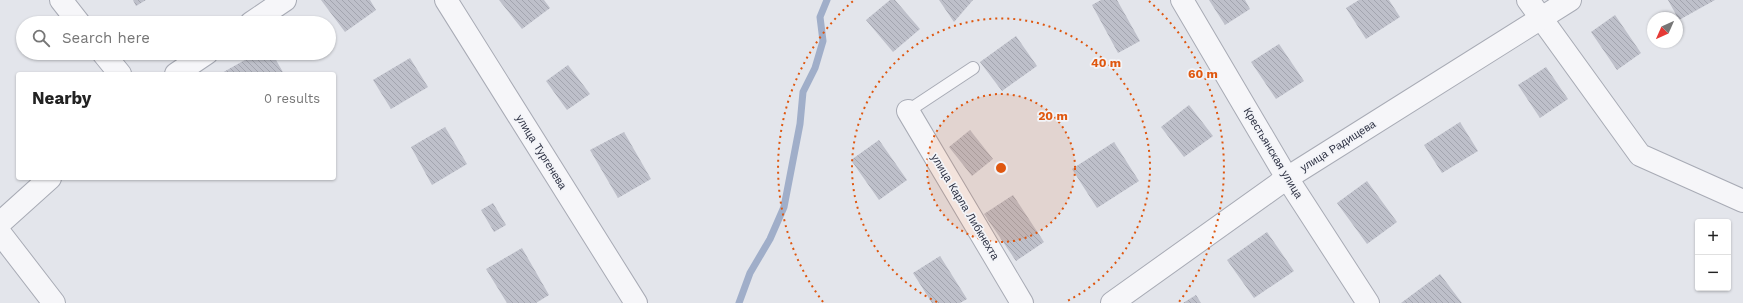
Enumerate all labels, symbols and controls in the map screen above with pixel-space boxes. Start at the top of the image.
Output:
north arrow [1647,12,1683,48]
search box [16,16,336,60]
icon: search [30,27,52,49]
text: Search here [62,29,150,47]
text: 40 m [1091,56,1121,70]
text: 60 m [1188,67,1218,81]
text: Nearby [32,88,91,108]
text: 0 results [264,91,320,106]
street label: Крестьянская улица [1241,105,1306,201]
text: 20 m [1038,109,1068,123]
street label: улица Тургенева [513,112,570,192]
street label: улица Радищева [1298,117,1379,174]
street label: улица Карла Либкнехта [928,152,1002,263]
centre of rings [994,161,1008,175]
map controls [1695,219,1731,291]
button: + [1695,219,1731,255]
button: − [1695,255,1731,291]

